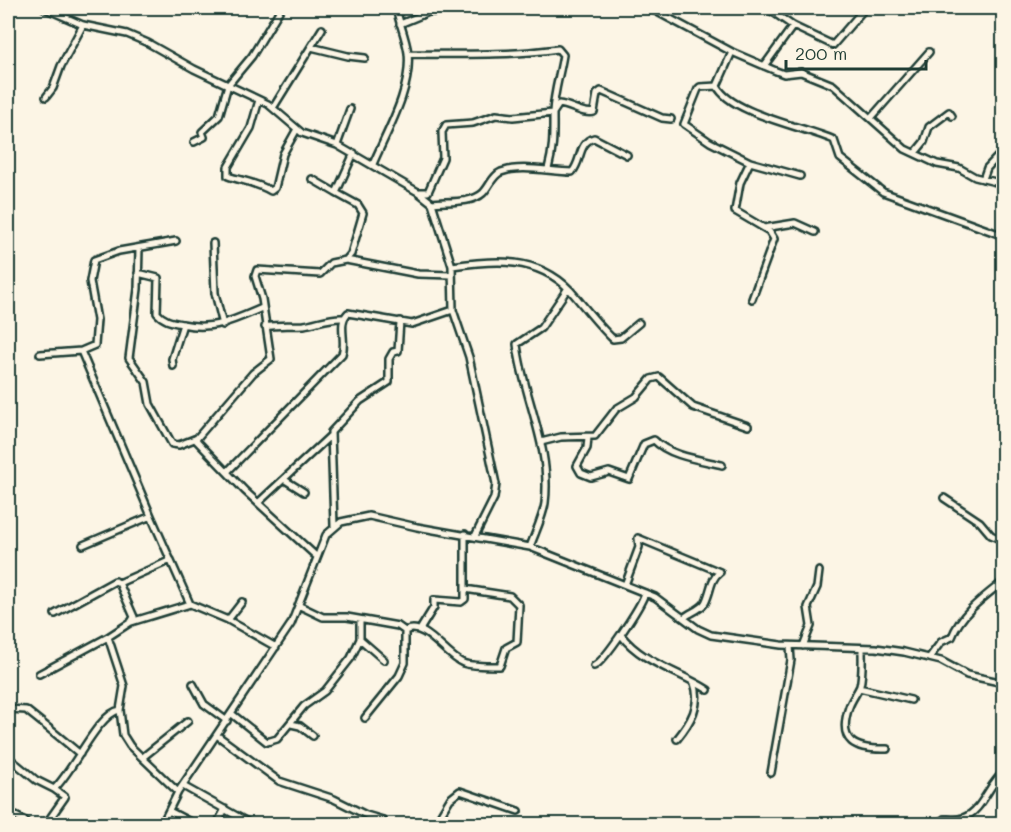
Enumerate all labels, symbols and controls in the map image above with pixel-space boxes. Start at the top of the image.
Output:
scale bar [786,33,926,71]
text: 200 m [795,41,847,65]

